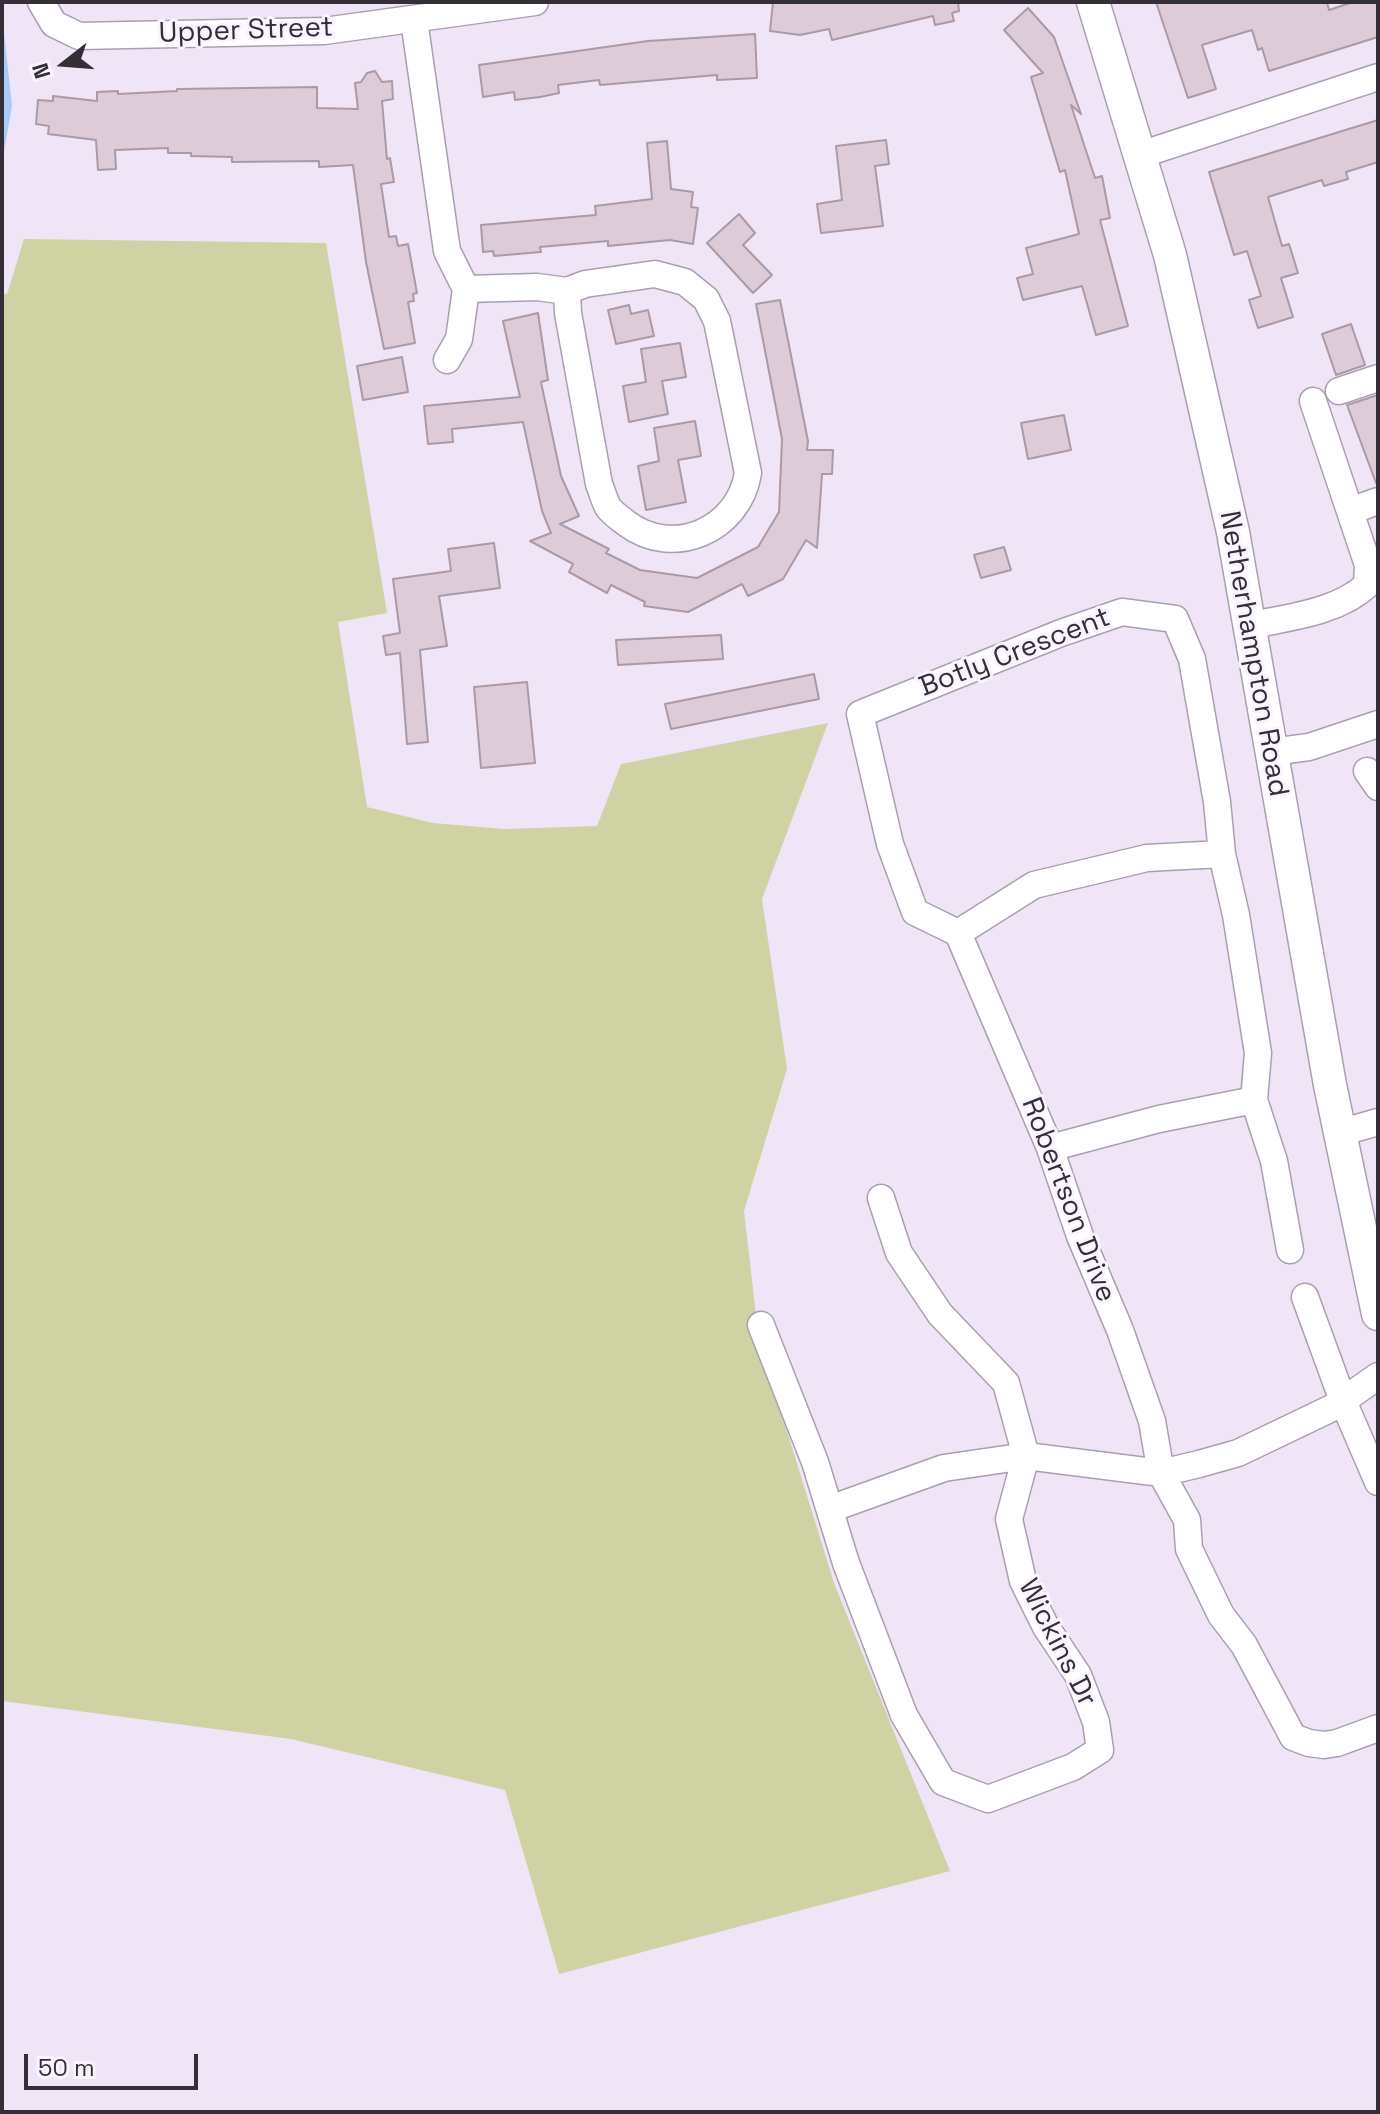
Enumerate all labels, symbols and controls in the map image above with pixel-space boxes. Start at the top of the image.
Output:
street label: Upper Street [158,11,334,51]
north arrow [24,24,104,104]
text: N [26,60,57,82]
street label: Netherhampton Road [1211,509,1295,799]
street label: Botly Crescent [915,601,1115,705]
street label: Robertson Drive [1014,1093,1122,1307]
street label: Wickins Dr [1011,1574,1103,1712]
scale bar [28,2038,202,2088]
text: 50 m [38,2052,95,2083]

